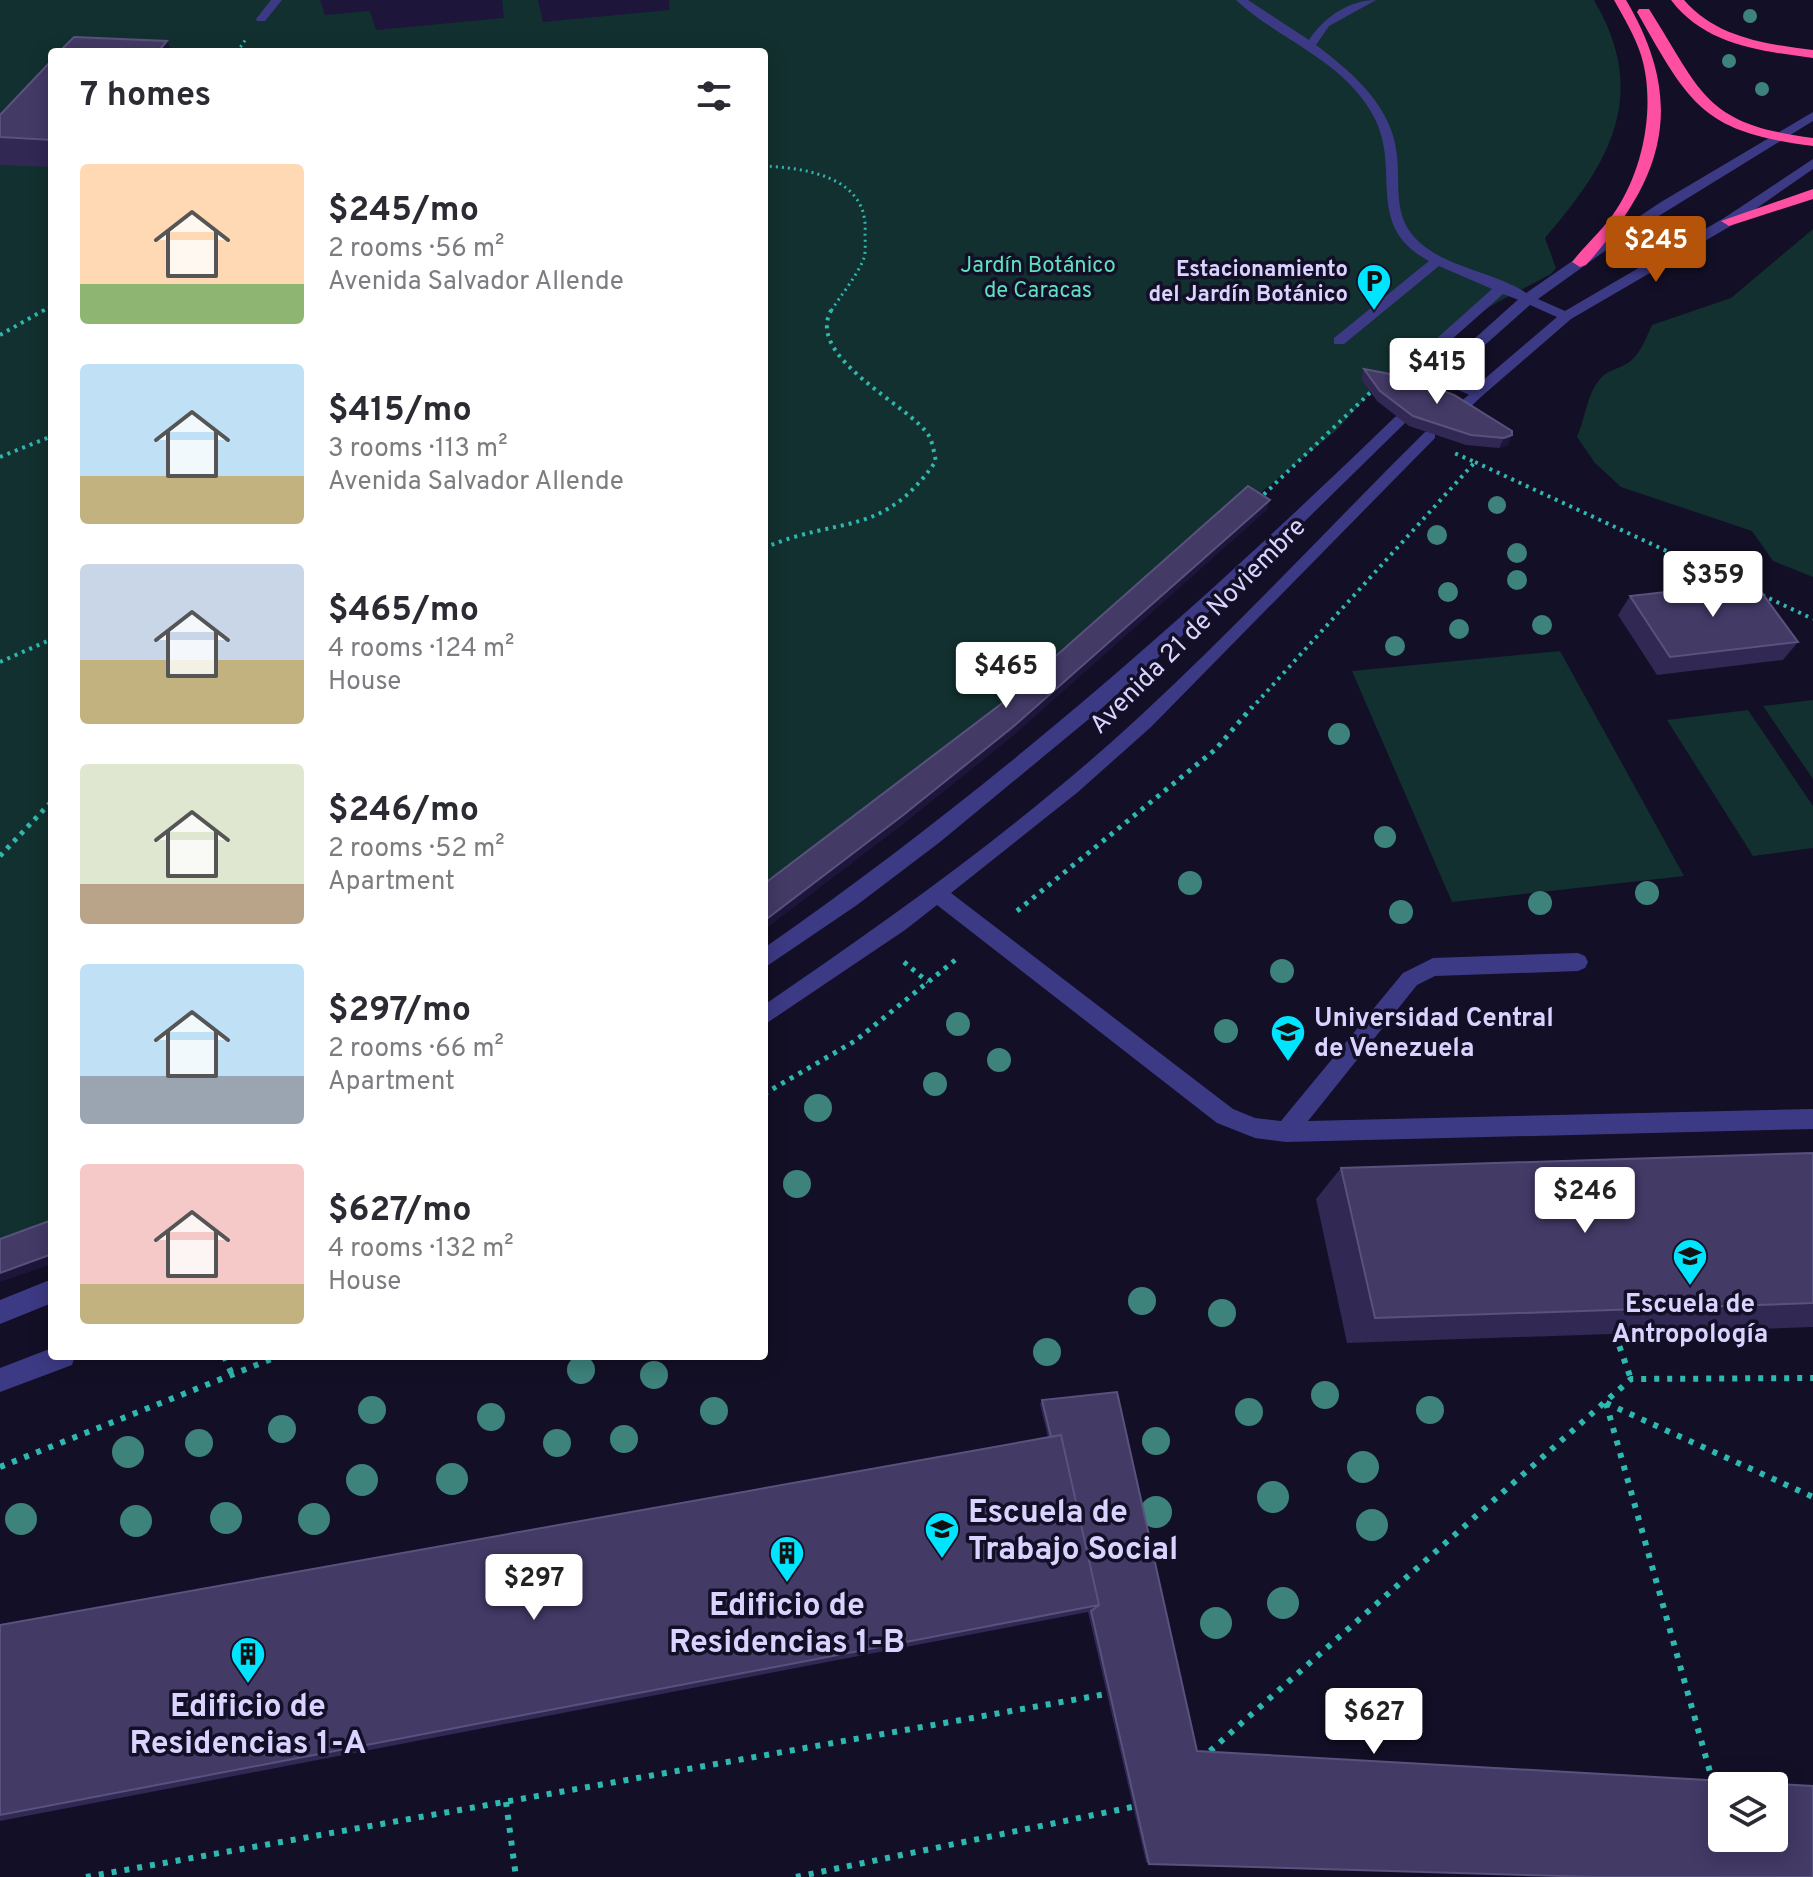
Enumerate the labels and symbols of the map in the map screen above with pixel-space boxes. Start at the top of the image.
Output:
pin: $245 [1609,216,1703,284]
park label: Jardín Botánico de Caracas [960,253,1116,305]
place label: Estacionamiento del Jardín Botánico [1148,257,1348,309]
parking icon: Estacionamiento del Jardín Botánico [1355,262,1393,312]
pin: $415 [1390,338,1484,406]
street label: Avenida 21 de Noviembre [1084,512,1314,742]
pin: $359 [1666,551,1760,619]
pin: $465 [959,642,1053,710]
place label: Universidad Central de Venezuela [1314,1003,1554,1066]
school or university icon: Universidad Central de Venezuela [1269,1013,1307,1063]
pin: $246 [1538,1167,1632,1235]
school or university icon: Escuela de Antropología [1671,1237,1709,1287]
place label: Escuela de Antropología [1612,1289,1768,1352]
place label: Escuela de Trabajo Social [968,1494,1178,1571]
school or university icon: Escuela de Trabajo Social [923,1510,961,1560]
building icon: Edificio de Residencias 1-B [768,1534,806,1584]
pin: $297 [487,1554,581,1622]
place label: Edificio de Residencias 1-B [669,1587,905,1664]
building icon: Edificio de Residencias 1-A [229,1635,267,1685]
place label: Edificio de Residencias 1-A [130,1688,366,1765]
pin: $627 [1327,1688,1421,1756]

